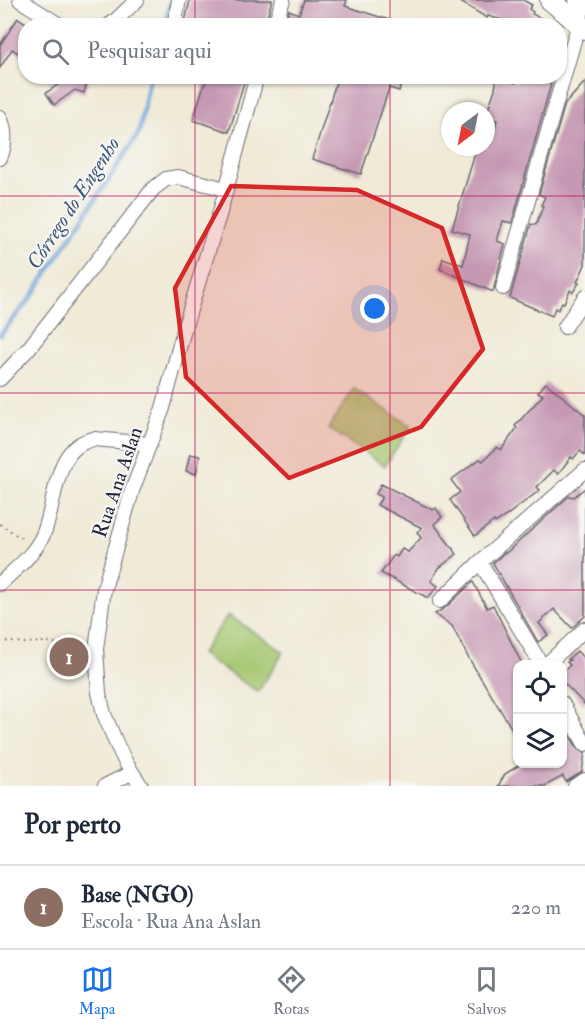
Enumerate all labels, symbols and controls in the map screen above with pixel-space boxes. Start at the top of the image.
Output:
search box [18,18,567,84]
icon: search [39,35,72,68]
text: Pesquisar aqui [87,37,212,65]
north arrow [441,102,495,156]
water label: Córrego do Engenho [21,132,126,274]
your location [360,294,389,323]
street label: Rua Ana Aslan [87,423,148,541]
pin: 1 [50,634,88,680]
map controls [513,660,567,768]
button: locate [513,660,567,714]
button: layers [513,714,567,768]
text: Por perto [24,809,121,841]
text: Base (NGO) [81,881,194,909]
text: 1 [40,895,47,920]
text: 220 m [511,895,561,920]
text: Escola · Rua Ana Aslan [81,909,261,934]
tab: Mapa [79,963,115,1019]
tab: Rotas [273,963,309,1019]
tab: Salvos [467,963,506,1019]

